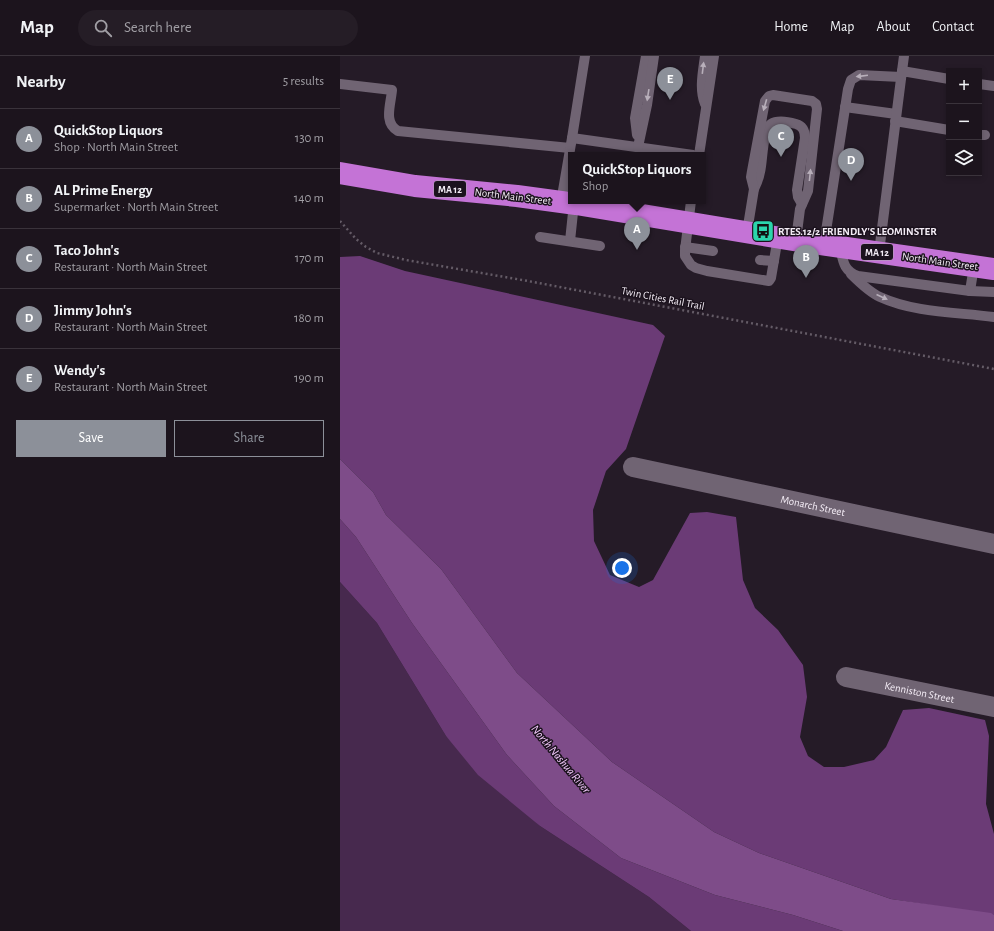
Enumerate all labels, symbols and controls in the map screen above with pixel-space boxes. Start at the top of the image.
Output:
search box [78,10,358,46]
icon: search [92,17,114,39]
text: Map [20,18,54,37]
text: Search here [124,20,192,35]
text: Home [774,20,808,34]
text: Map [830,20,854,34]
text: About [876,20,910,34]
text: Contact [932,20,974,34]
one-way arrow [700,62,706,74]
pin: E [657,67,683,100]
map controls [946,68,982,176]
button: + [946,68,982,104]
text: Nearby [16,73,66,90]
one-way arrow [856,73,869,79]
text: 5 results [283,75,324,88]
one-way arrow [645,88,651,101]
one-way arrow [762,99,768,111]
button: − [946,104,982,140]
text: QuickStop Liquors [54,123,163,138]
pin: C [768,124,794,157]
text: A [25,132,33,145]
text: 130 m [295,132,324,145]
button: layers [946,140,982,176]
text: Shop · North Main Street [54,141,178,154]
pin: D [838,148,864,181]
popup [568,152,706,204]
text: QuickStop Liquors [583,162,691,177]
one-way arrow [806,169,813,181]
text: Shop [583,180,608,193]
road number: MA 12 [434,181,466,197]
text: AL Prime Energy [54,183,153,198]
street label: North Main Street [474,186,552,207]
text: B [25,192,33,205]
text: 140 m [294,192,324,205]
text: Supermarket · North Main Street [54,201,218,214]
pin: A [624,217,650,250]
bus stop icon: RTES.12/2 FRIENDLY'S LEOMINSTER [750,218,776,244]
place label: RTES.12/2 FRIENDLY'S LEOMINSTER [778,226,937,237]
text: Taco John's [54,243,119,258]
road number: MA 12 [861,244,893,260]
pin: B [793,245,819,278]
street label: North Main Street [901,251,979,272]
text: C [26,252,32,265]
text: 170 m [295,252,324,265]
text: Restaurant · North Main Street [54,261,207,274]
street label: Twin Cities Rail Trail [620,285,705,312]
one-way arrow [876,294,887,300]
text: Jimmy John's [54,303,132,318]
text: D [25,312,33,325]
text: 180 m [294,312,324,325]
text: Restaurant · North Main Street [54,321,207,334]
text: Wendy's [54,363,105,378]
text: E [26,372,32,385]
text: 190 m [294,372,324,385]
text: Restaurant · North Main Street [54,381,207,394]
button: Save [16,420,166,457]
button: Share [174,420,324,457]
street label: Monarch Street [780,494,847,518]
your location [612,558,632,578]
street label: Kenniston Street [884,680,956,705]
water label: North Nashua River [529,723,594,796]

